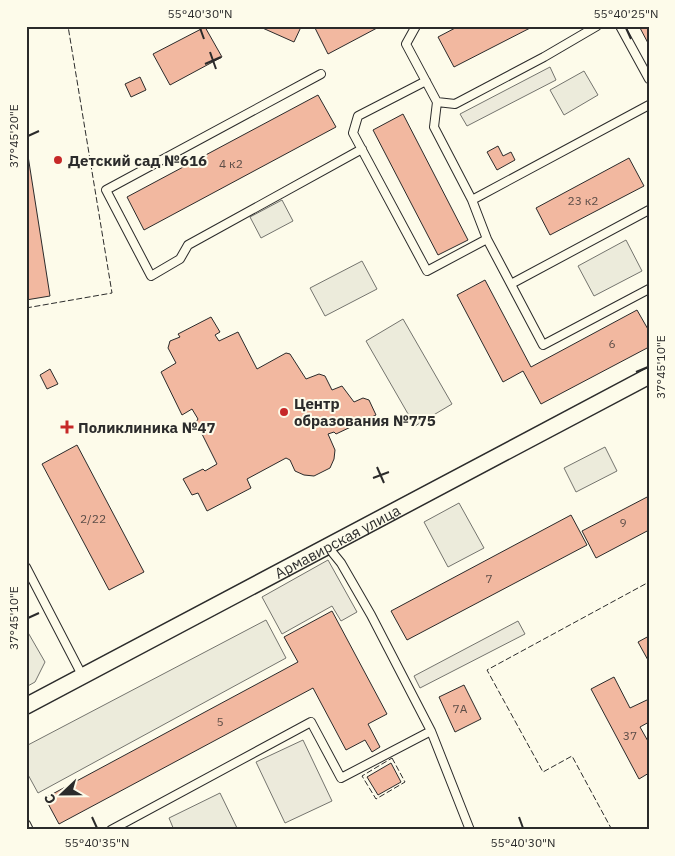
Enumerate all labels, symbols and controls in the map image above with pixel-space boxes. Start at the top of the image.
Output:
text: 55°40'30"N [167,6,233,21]
text: 55°40'25"N [593,6,659,21]
text: 37°45'20"E [6,104,21,168]
place label: Детский сад №616 [68,151,207,170]
marker: Детский сад №616 [52,154,64,166]
house number: 4 к2 [219,156,243,171]
house number: 23 к2 [567,193,599,208]
text: 37°45'10"E [653,335,668,399]
house number: 6 [608,336,616,351]
place label: Центр образования №775 [294,394,436,430]
marker: Центр образования №775 [278,406,290,418]
place label: Поликлиника №47 [78,418,216,437]
marker: Поликлиника №47 [60,420,74,434]
street label: Армавирская улица [271,500,403,582]
house number: 2/22 [80,511,106,526]
house number: 9 [619,515,627,530]
house number: 7 [485,571,493,586]
text: 37°45'10"E [6,586,21,650]
house number: 7А [453,701,468,716]
house number: 5 [216,714,224,729]
house number: 37 [623,728,637,743]
north arrow [38,768,88,818]
text: С [40,791,60,806]
text: 55°40'35"N [64,835,130,850]
text: 55°40'30"N [490,835,556,850]

